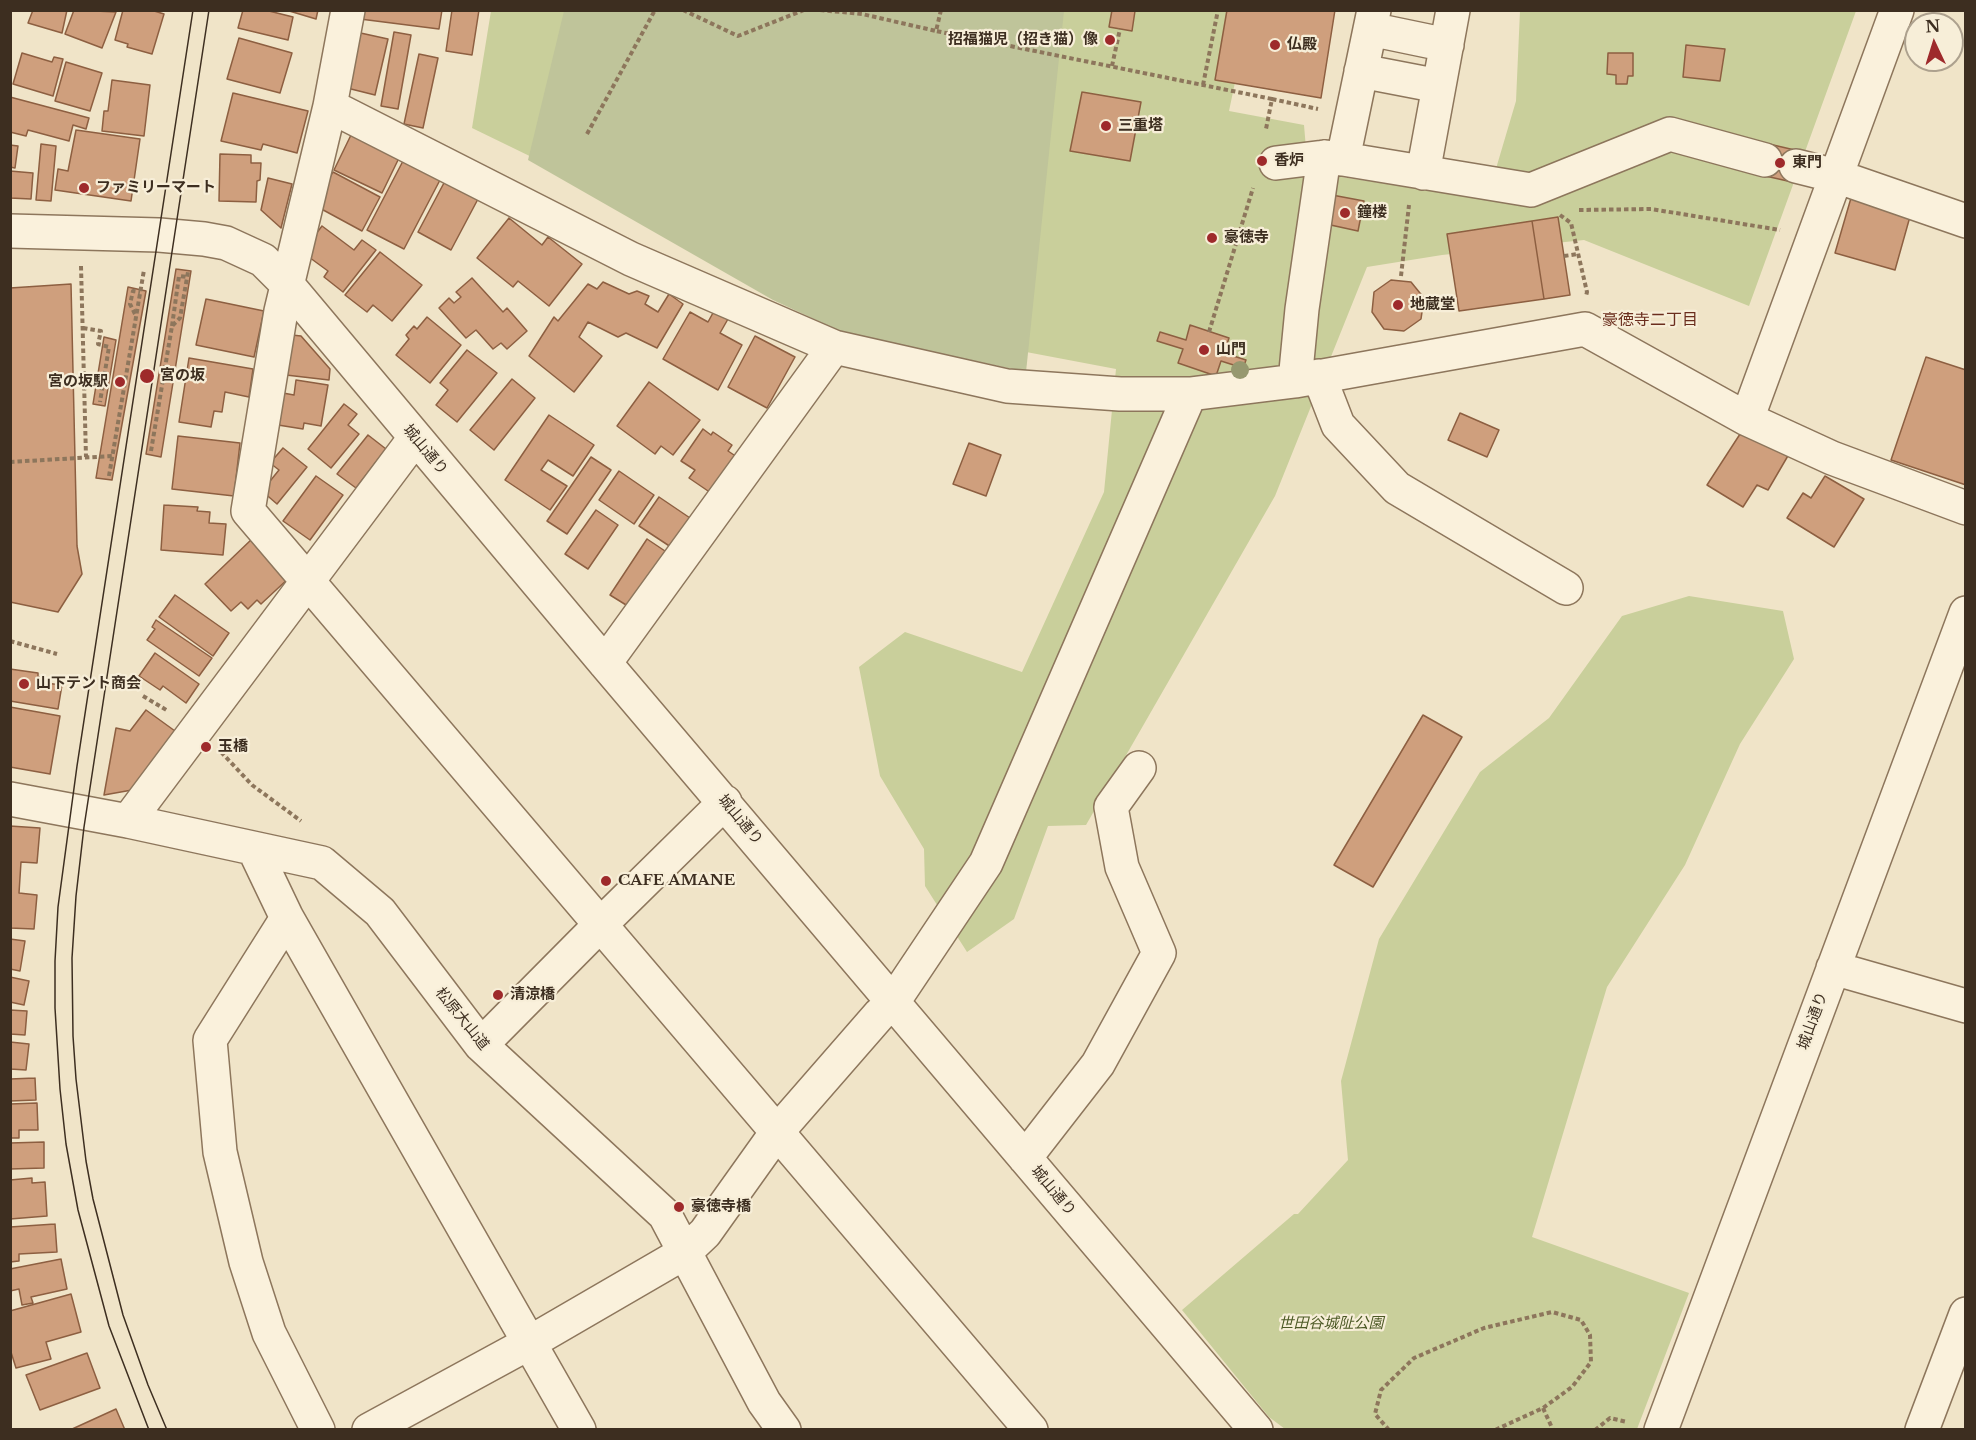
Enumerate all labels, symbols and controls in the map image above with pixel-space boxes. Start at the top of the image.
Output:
north arrow [1904,12,1964,72]
text: N [1925,16,1941,37]
place label: 招福猫児（招き猫）像 [948,31,1098,49]
marker: 招福猫児（招き猫）像 [1103,33,1117,47]
place label: 仏殿 [1287,36,1317,54]
marker: 仏殿 [1268,38,1282,52]
place label: 三重塔 [1118,117,1163,135]
marker: 三重塔 [1099,119,1113,133]
place label: 香炉 [1274,152,1304,170]
marker: 香炉 [1255,154,1269,168]
place label: 東門 [1792,154,1822,172]
marker: 東門 [1773,156,1787,170]
place label: ファミリーマート [96,179,216,197]
marker: ファミリーマート [77,181,91,195]
place label: 鐘楼 [1357,204,1387,222]
marker: 鐘楼 [1338,206,1352,220]
place label: 豪徳寺 [1224,229,1269,247]
marker: 豪徳寺 [1205,231,1219,245]
place label: 地蔵堂 [1410,296,1455,314]
marker: 地蔵堂 [1391,298,1405,312]
district label: 豪徳寺二丁目 [1602,310,1698,330]
place label: 山門 [1216,341,1246,359]
marker: 山門 [1197,343,1211,357]
marker: 宮の坂 [138,367,156,385]
place label: 宮の坂 [160,367,205,385]
place label: 宮の坂駅 [48,373,108,391]
marker: 宮の坂駅 [113,375,127,389]
street label: 城山通り [399,421,451,479]
place label: 山下テント商会 [36,675,141,693]
marker: 山下テント商会 [17,677,31,691]
place label: 玉橋 [218,738,248,756]
marker: 玉橋 [199,740,213,754]
street label: 城山通り [714,791,766,849]
place label: CAFE AMANE [618,872,735,890]
marker: CAFE AMANE [599,874,613,888]
street label: 松原大山道 [431,984,493,1054]
place label: 清涼橋 [510,986,555,1004]
marker: 清涼橋 [491,988,505,1002]
street label: 城山通り [1794,990,1832,1052]
street label: 城山通り [1027,1162,1079,1220]
place label: 豪徳寺橋 [691,1198,751,1216]
marker: 豪徳寺橋 [672,1200,686,1214]
park label: 世田谷城阯公園 [1279,1315,1383,1333]

